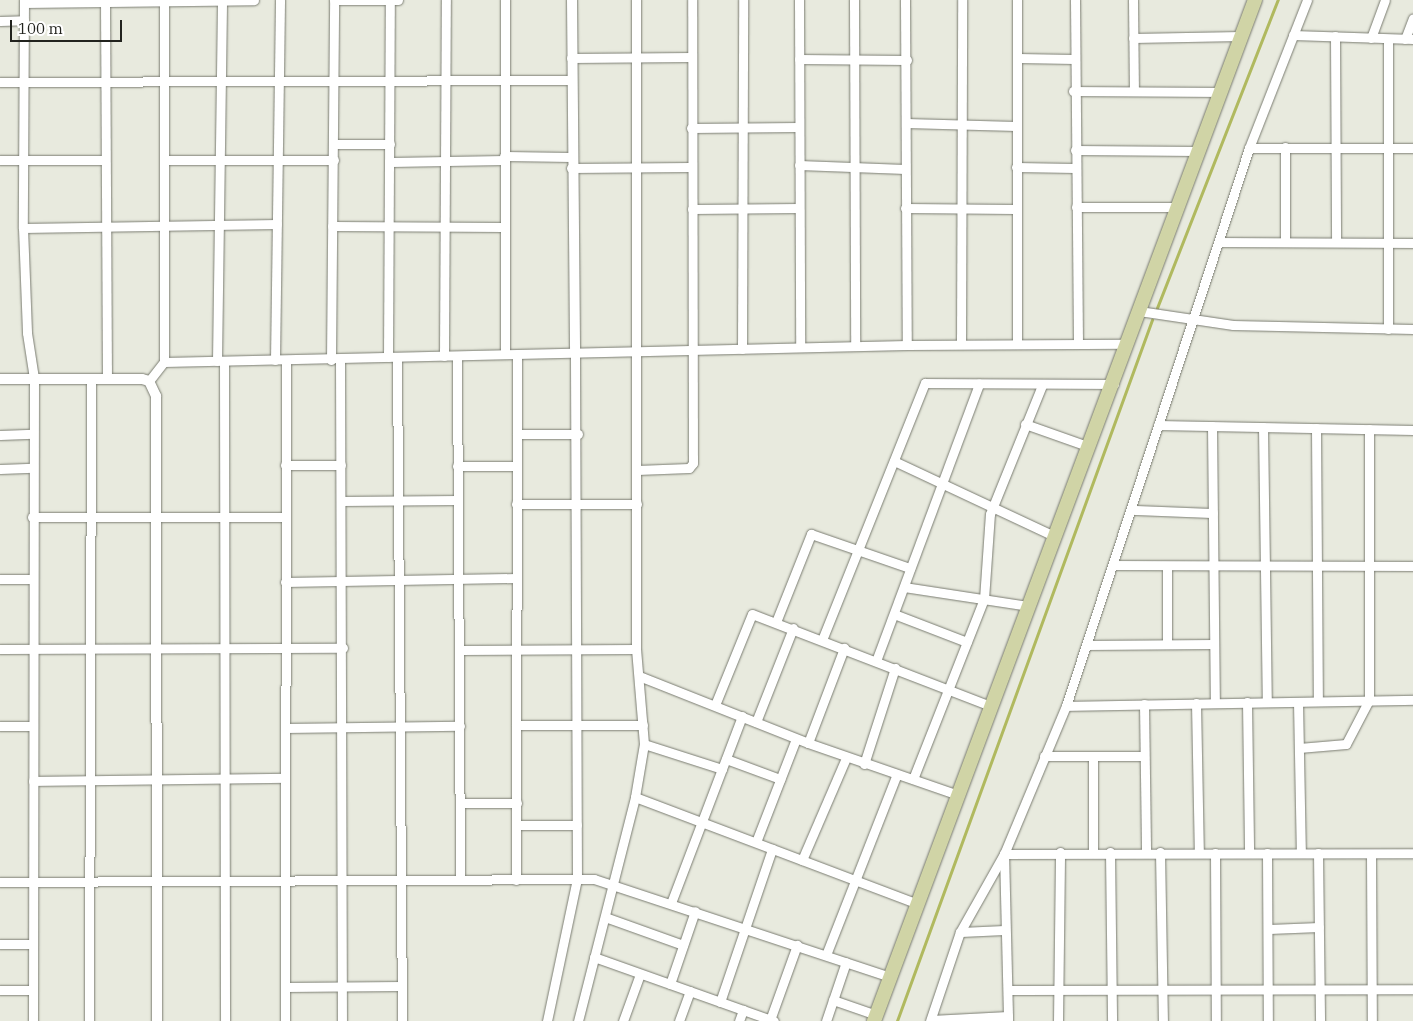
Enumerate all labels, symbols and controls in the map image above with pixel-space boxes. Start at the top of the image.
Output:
scale bar [12,10,125,42]
text: 100 m [18,19,63,38]

